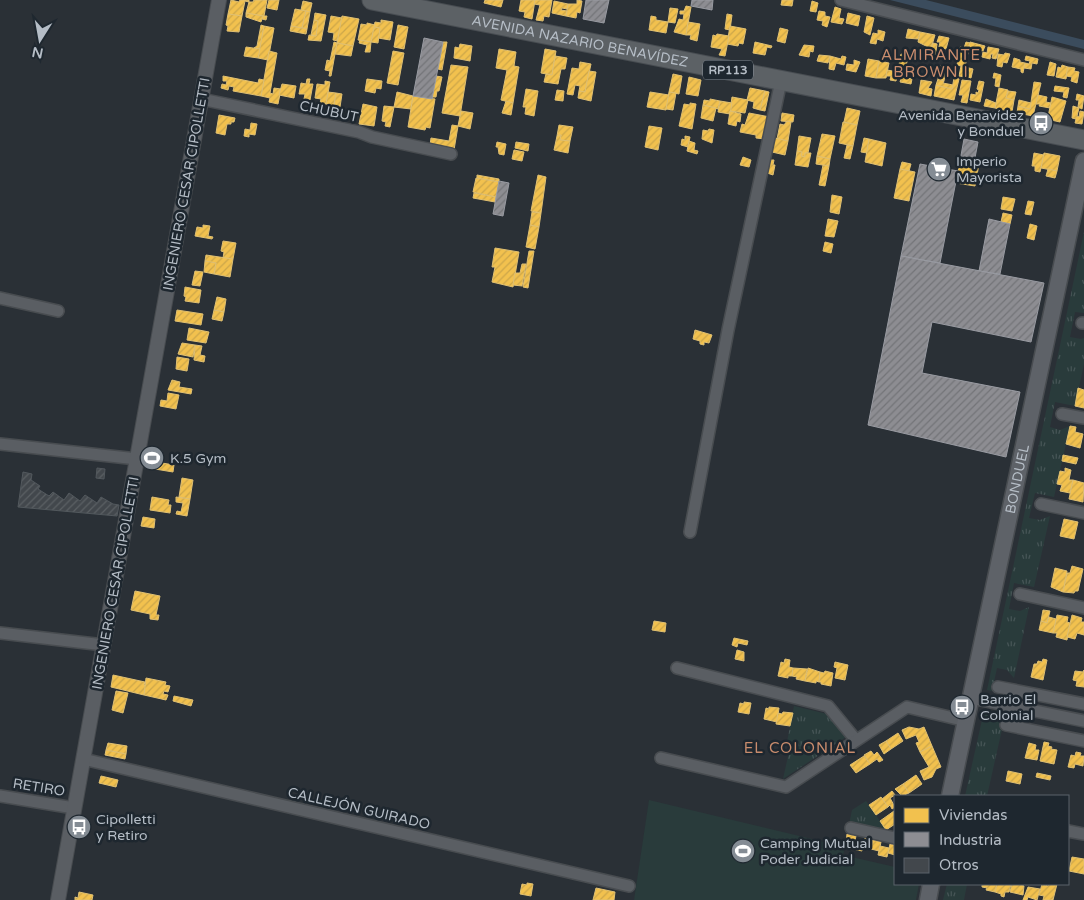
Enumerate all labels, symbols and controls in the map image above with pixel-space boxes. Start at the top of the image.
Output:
street label: AVENIDA NAZARIO BENAVÍDEZ [470,12,690,71]
north arrow [15,15,65,65]
text: N [30,43,45,62]
district label: ALMIRANTE BROWN I [881,46,981,81]
road number: RP113 [703,60,753,80]
street label: INGENIERO CESAR CIPOLLETTI [159,76,214,292]
street label: CHUBUT [298,97,360,126]
place label: Avenida Benavídez y Bonduel [898,107,1024,140]
bus stop icon: Avenida Benavídez y Bonduel [1028,110,1054,136]
place label: Imperio Mayorista [956,153,1022,186]
supermarket icon: Imperio Mayorista [926,156,952,182]
street label: BONDUEL [1002,443,1033,515]
sports icon: K.5 Gym [139,445,165,471]
place label: K.5 Gym [170,450,226,467]
street label: INGENIERO CESAR CIPOLLETTI [88,475,143,691]
place label: Barrio El Colonial [980,691,1036,724]
bus stop icon: Barrio El Colonial [949,694,975,720]
district label: EL COLONIAL [744,739,856,757]
street label: RETIRO [12,775,66,800]
street label: CALLEJÓN GUIRADO [286,784,432,833]
legend [894,795,1069,885]
text: Viviendas [939,806,1007,824]
place label: Cipolletti y Retiro [96,811,156,844]
bus stop icon: Cipolletti y Retiro [66,814,92,840]
text: Industria [939,831,1002,849]
place label: Camping Mutual Poder Judicial [760,835,871,868]
sports icon: Camping Mutual Poder Judicial [730,838,756,864]
text: Otros [939,856,979,874]

